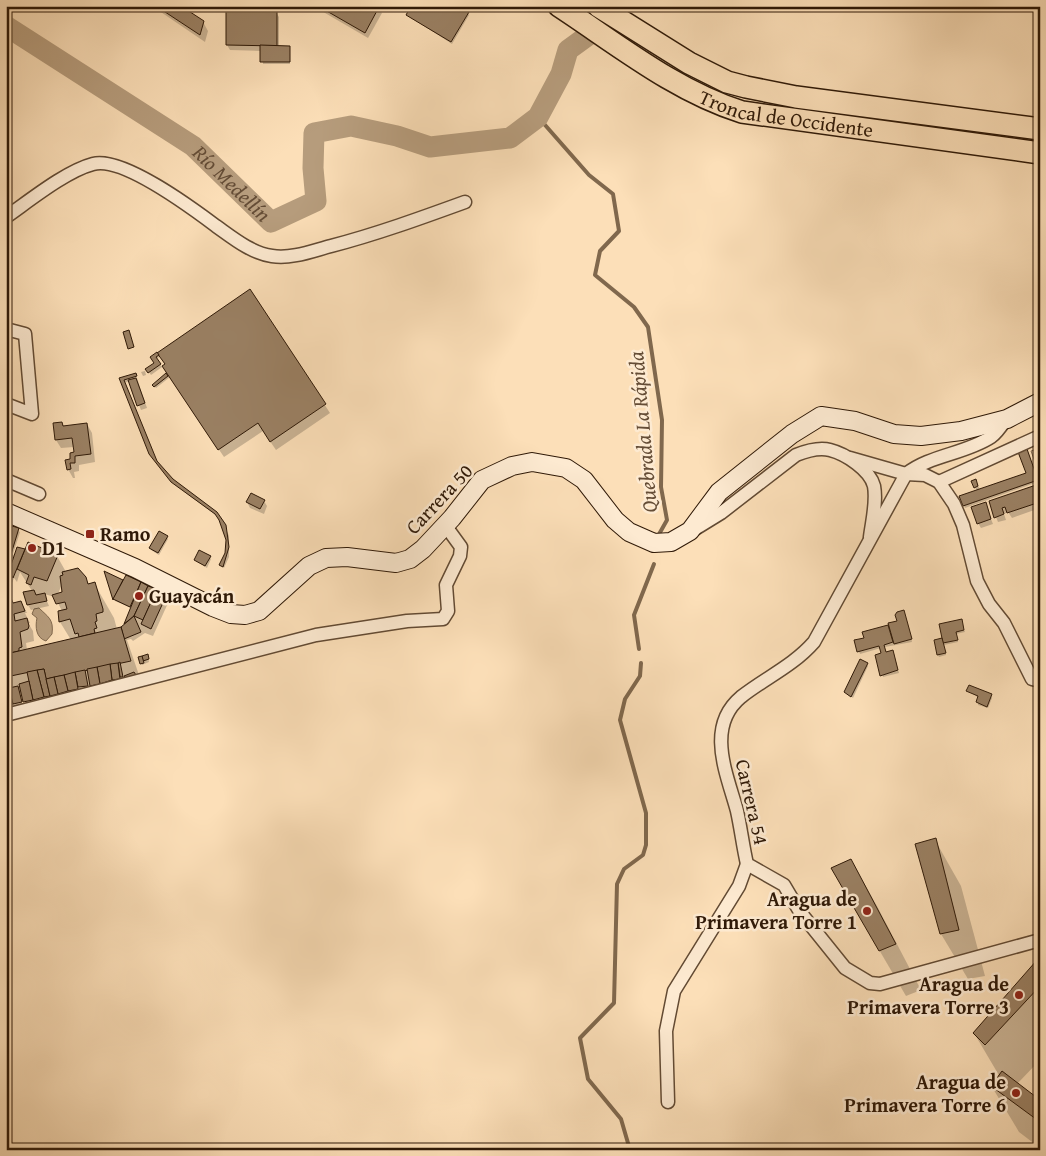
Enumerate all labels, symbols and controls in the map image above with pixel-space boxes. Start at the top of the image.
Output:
street label: Troncal de Occidente [695,82,875,144]
water label: Río Medellín [185,137,278,229]
water label: Quebrada La Rápida [620,350,665,514]
street label: Carrera 50 [398,457,479,540]
place label: Ramo [100,519,151,548]
marker: Ramo [84,528,96,540]
place label: D1 [42,533,65,562]
marker: D1 [26,542,38,554]
place label: Guayacán [149,581,235,610]
marker: Guayacán [133,590,145,602]
street label: Carrera 54 [729,756,776,848]
place label: Aragua de Primavera Torre 1 [695,884,857,936]
marker: Aragua de Primavera Torre 1 [861,905,873,917]
place label: Aragua de Primavera Torre 3 [847,969,1009,1021]
marker: Aragua de Primavera Torre 3 [1013,989,1025,1001]
place label: Aragua de Primavera Torre 6 [844,1067,1006,1119]
marker: Aragua de Primavera Torre 6 [1010,1087,1022,1099]

